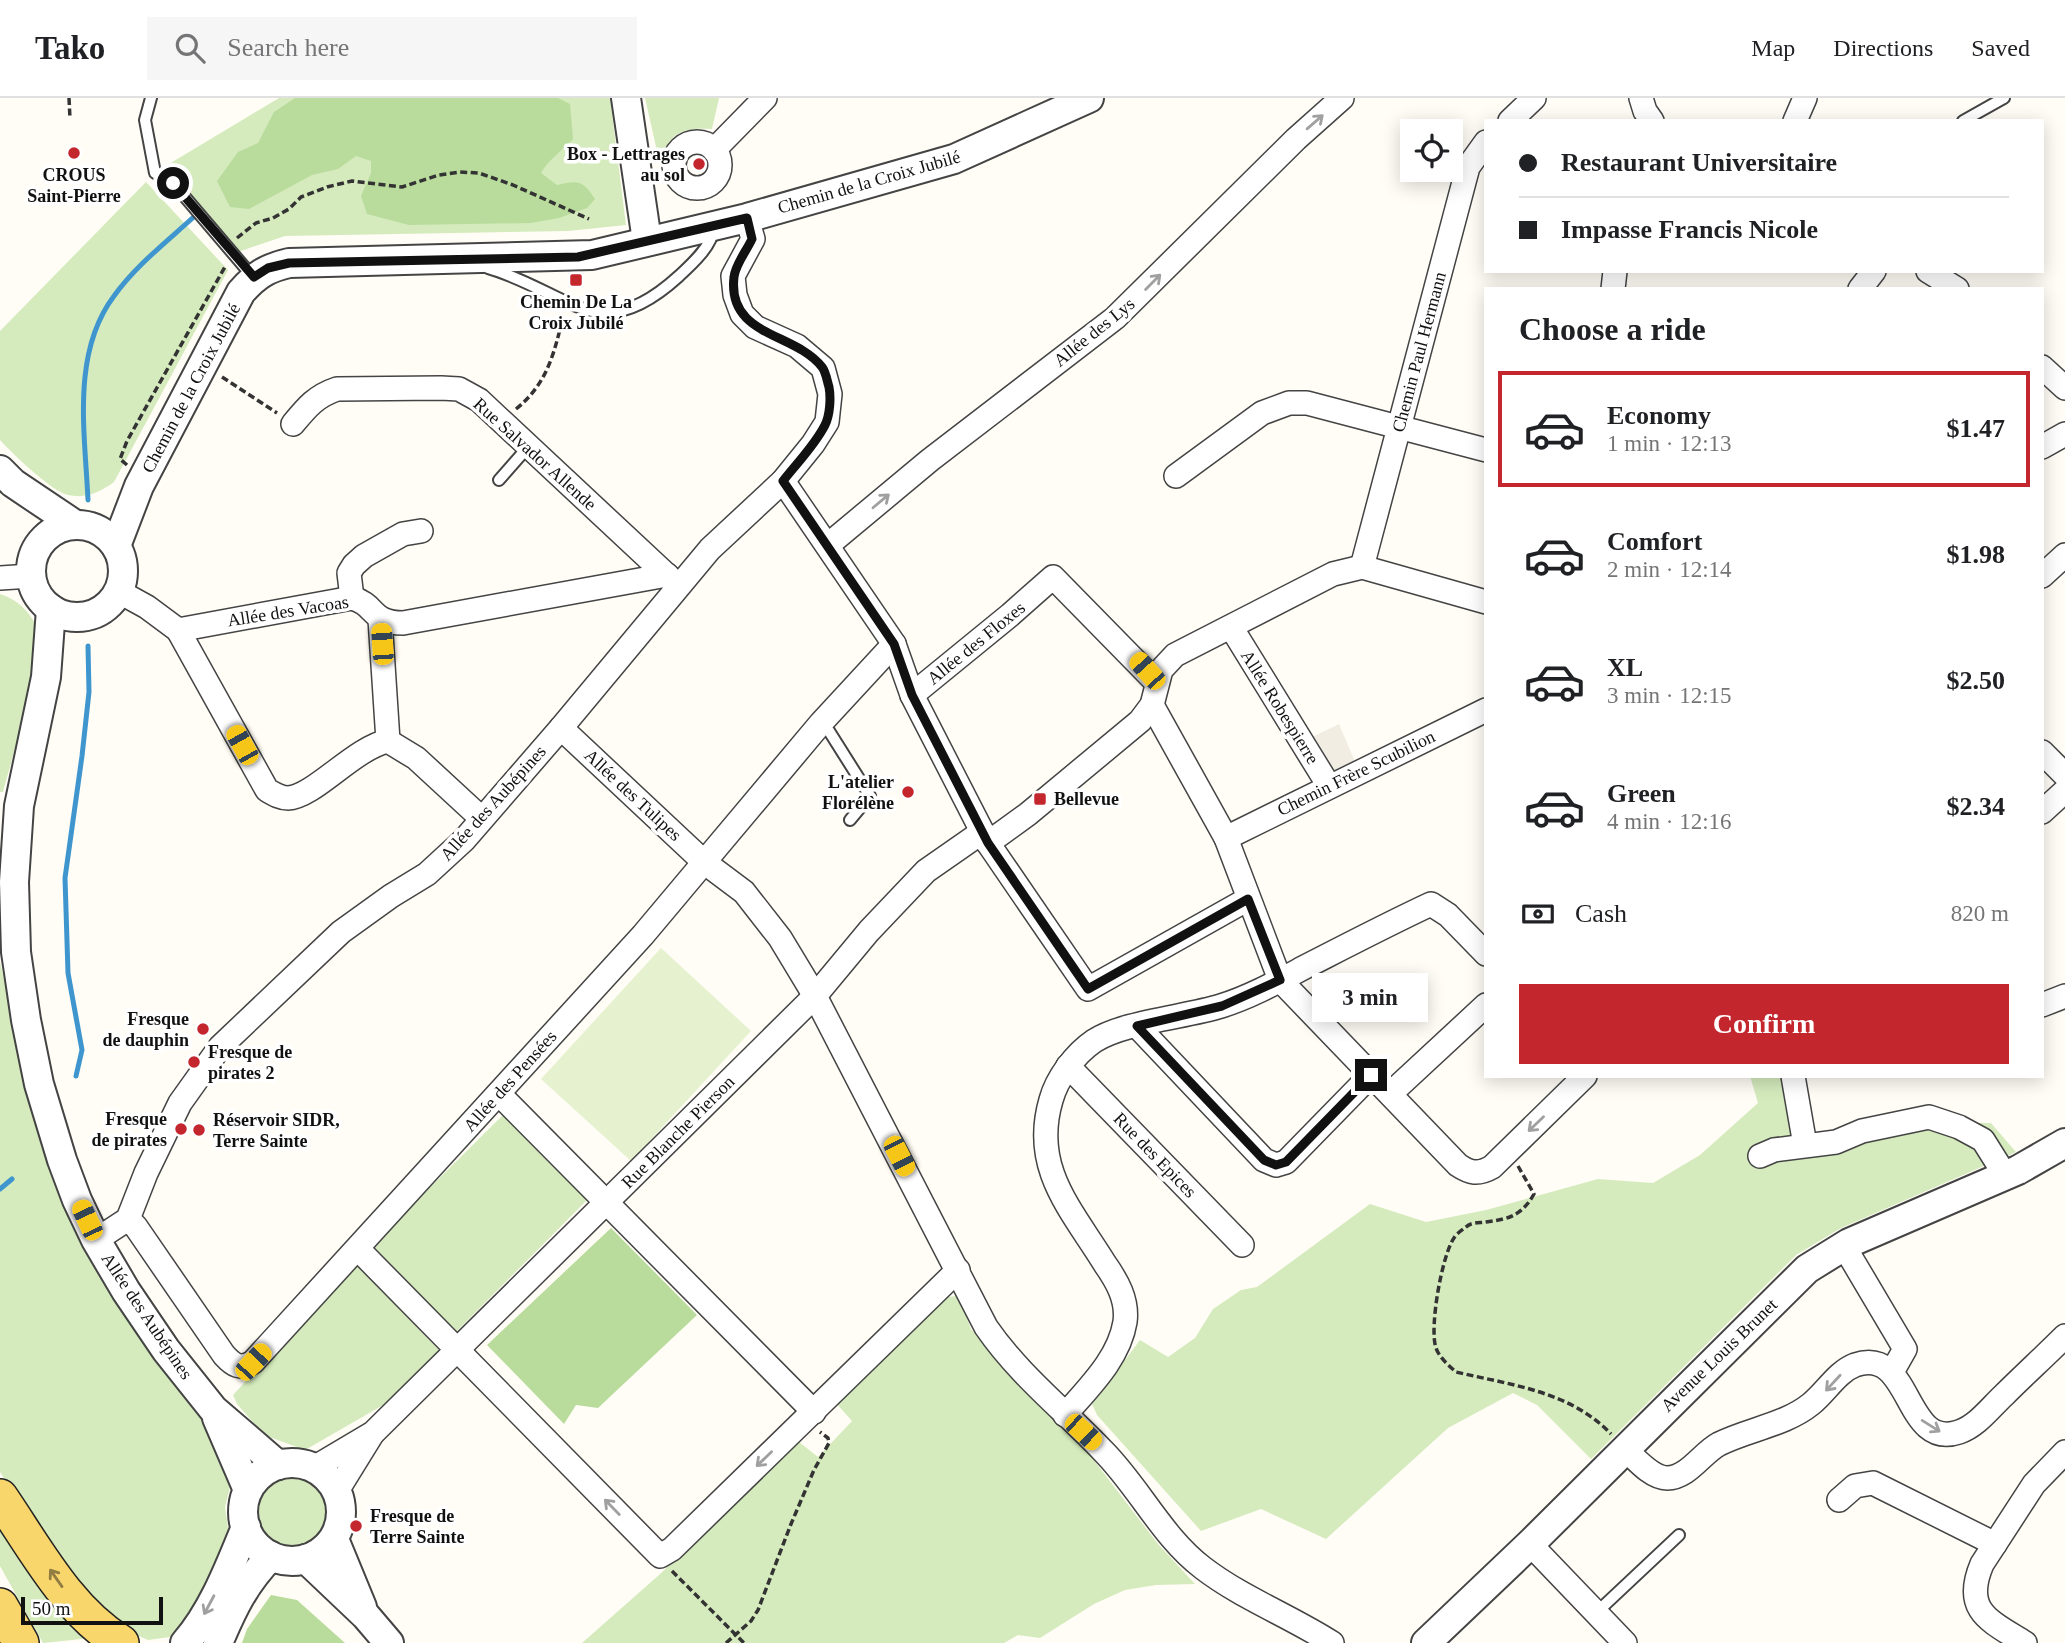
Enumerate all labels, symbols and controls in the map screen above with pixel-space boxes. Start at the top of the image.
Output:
search box [147,17,637,80]
icon: search [171,29,209,67]
text: Tako [35,30,105,66]
text: Search here [227,33,349,62]
text: Map [1751,35,1795,61]
text: Directions [1833,35,1933,61]
text: Saved [1971,35,2030,61]
one-way arrow [1306,114,1324,130]
map controls [1400,119,1463,182]
button: locate [1400,119,1463,182]
place label: Box - Lettrages au sol [567,144,685,185]
marker: CROUS Saint-Pierre [66,145,82,161]
street label: Chemin de la Croix Jubilé [775,146,963,218]
text: Restaurant Universitaire [1561,148,1837,177]
marker: Box - Lettrages au sol [691,156,707,172]
place label: CROUS Saint-Pierre [27,165,121,206]
route start [157,167,189,199]
text: Impasse Francis Nicole [1561,215,1818,244]
street label: Chemin Paul Hermann [1388,270,1450,434]
marker: Chemin De La Croix Jubilé [568,272,584,288]
one-way arrow [1145,274,1162,291]
place label: Chemin De La Croix Jubilé [520,292,632,333]
street label: Allée des Lys [1050,293,1138,371]
street label: Chemin de la Croix Jubilé [138,300,244,476]
text: Choose a ride [1519,311,1706,347]
street label: Rue Salvador Allende [470,394,600,514]
icon: car [1523,398,1586,461]
text: Economy [1607,401,1711,430]
text: $1.47 [1947,414,2005,443]
text: 1 min · 12:13 [1607,431,1732,456]
one-way arrow [871,493,889,509]
icon: car [1523,524,1586,587]
text: Comfort [1607,527,1702,556]
text: $1.98 [1947,540,2005,569]
text: 2 min · 12:14 [1607,557,1732,582]
street label: Allée des Vacoas [226,592,350,630]
street label: Allée des Floxes [923,597,1029,689]
car [371,622,394,666]
street label: Allée Robespierre [1237,646,1323,768]
car [1126,648,1169,694]
icon: car [1523,650,1586,713]
text: XL [1607,653,1643,682]
text: $2.50 [1947,666,2005,695]
text: 3 min · 12:15 [1607,683,1732,708]
car [223,722,262,768]
street label: Chemin Frère Scubilion [1274,726,1438,820]
street label: Allée des Aubépines [436,741,550,865]
street label: Allée des Tulipes [580,745,686,845]
place label: L'atelier Florélène [822,772,894,813]
icon: car [1523,776,1586,839]
text: Green [1607,779,1676,808]
marker: L'atelier Florélène [900,784,916,800]
place label: Bellevue [1054,789,1119,809]
marker: Bellevue [1032,791,1048,807]
text: $2.34 [1947,792,2005,821]
text: 4 min · 12:16 [1607,809,1732,834]
icon: cash [1519,895,1557,933]
text: Cash [1575,899,1627,928]
text: 820 m [1951,901,2009,926]
callout: 3 min [1313,974,1429,1023]
button: Confirm [1519,984,2009,1064]
text: 3 min [1342,985,1398,1010]
place label: Fresque de dauphin [102,1009,189,1050]
marker: Fresque de dauphin [195,1021,211,1037]
street label: Allée des Pensées [459,1026,561,1136]
place label: Fresque de pirates 2 [208,1042,292,1083]
marker: Fresque de pirates 2 [186,1054,202,1070]
route end [1355,1059,1387,1091]
street label: Rue Blanche Pierson [618,1072,738,1192]
place label: Fresque de pirates [92,1109,167,1150]
street label: Rue des Epices [1110,1109,1200,1201]
place label: Réservoir SIDR, Terre Sainte [213,1110,340,1151]
one-way arrow [1527,1115,1544,1132]
marker: Fresque de pirates [173,1121,189,1137]
marker: Réservoir SIDR, Terre Sainte [191,1122,207,1138]
car [881,1133,918,1179]
car [69,1197,106,1243]
street label: Allée des Aubépines [97,1249,197,1383]
street label: Avenue Louis Brunet [1657,1294,1781,1416]
car [231,1339,276,1385]
one-way arrow [1824,1374,1841,1391]
car [1061,1410,1106,1454]
one-way arrow [1921,1418,1940,1433]
one-way arrow [756,1451,773,1468]
one-way arrow [604,1499,621,1516]
place label: Fresque de Terre Sainte [370,1506,465,1547]
marker: Fresque de Terre Sainte [348,1518,364,1534]
one-way arrow [49,1569,63,1588]
scale bar [21,1594,163,1626]
one-way arrow [202,1594,215,1615]
text: 50 m [32,1598,71,1619]

